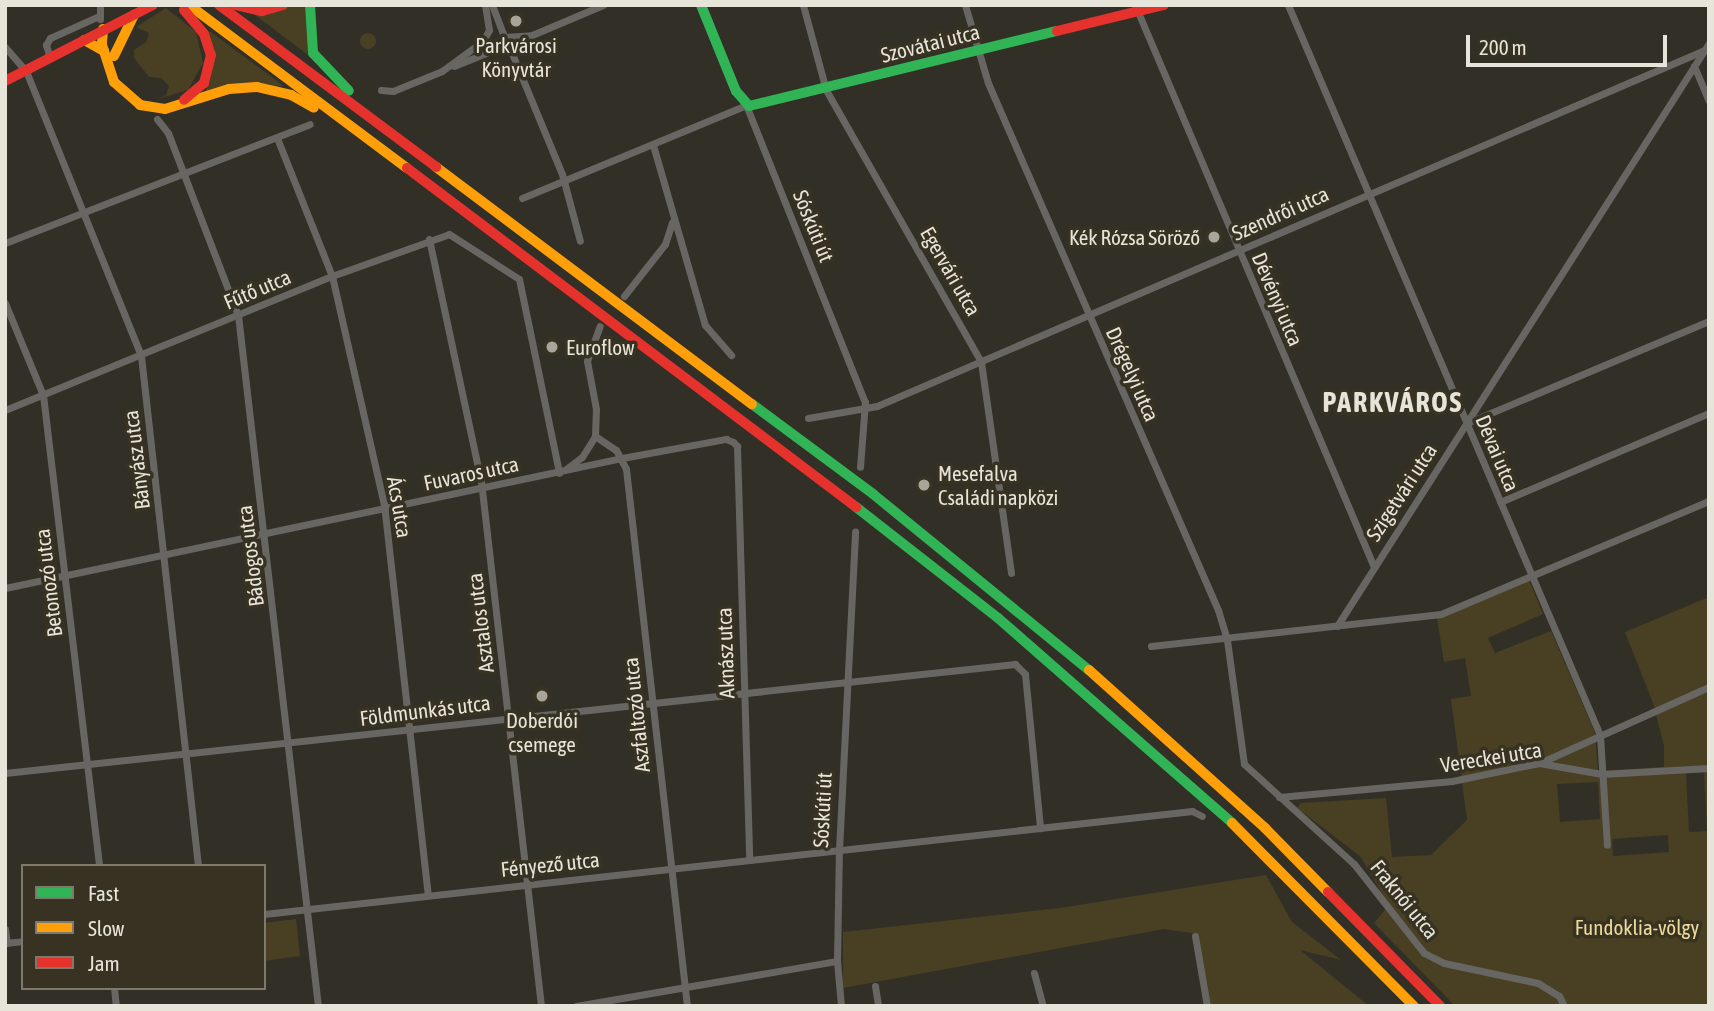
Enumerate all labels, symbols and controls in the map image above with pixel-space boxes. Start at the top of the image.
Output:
marker: Parkvárosi Könyvtár [508,13,524,29]
street label: Szovátai utca [878,19,982,67]
scale bar [1469,21,1670,65]
place label: Parkvárosi Könyvtár [475,32,557,82]
text: 200 m [1479,35,1527,59]
street label: Szendrői utca [1228,181,1332,245]
street label: Sóskúti út [788,186,840,266]
street label: Egervári utca [915,222,987,320]
place label: Kék Rózsa Söröző [1069,224,1200,250]
marker: Kék Rózsa Söröző [1206,229,1222,245]
street label: Dévényi utca [1247,248,1309,350]
street label: Fűtő utca [220,264,294,314]
street label: Drégelyi utca [1101,323,1165,425]
place label: Euroflow [566,334,635,360]
marker: Euroflow [544,339,560,355]
district label: PARKVÁROS [1324,385,1462,419]
street label: Bányász utca [117,409,155,511]
street label: Dévai utca [1471,411,1525,495]
street label: Szigetvári utca [1360,439,1442,545]
street label: Fuvaros utca [421,451,521,495]
place label: Mesefalva Családi napközi [938,460,1058,510]
street label: Ács utca [382,474,418,540]
marker: Mesefalva Családi napközi [916,477,932,493]
street label: Bádogos utca [231,504,269,608]
street label: Betonozó utca [29,528,67,638]
street label: Asztalos utca [461,572,499,674]
street label: Aknász utca [711,607,739,699]
street label: Aszfaltozó utca [617,656,655,774]
marker: Doberdói csemege [534,688,550,704]
street label: Földmunkás utca [358,689,492,731]
place label: Doberdói csemege [506,707,578,757]
street label: Vereckei utca [1439,737,1543,777]
street label: Sóskúti út [807,772,837,848]
street label: Fényező utca [499,846,601,882]
street label: Fraknói utca [1366,855,1444,943]
legend [21,864,266,990]
text: Fast [88,881,119,905]
park label: Fundoklia-völgy [1575,914,1699,940]
text: Slow [88,916,124,940]
text: Jam [88,951,120,975]

